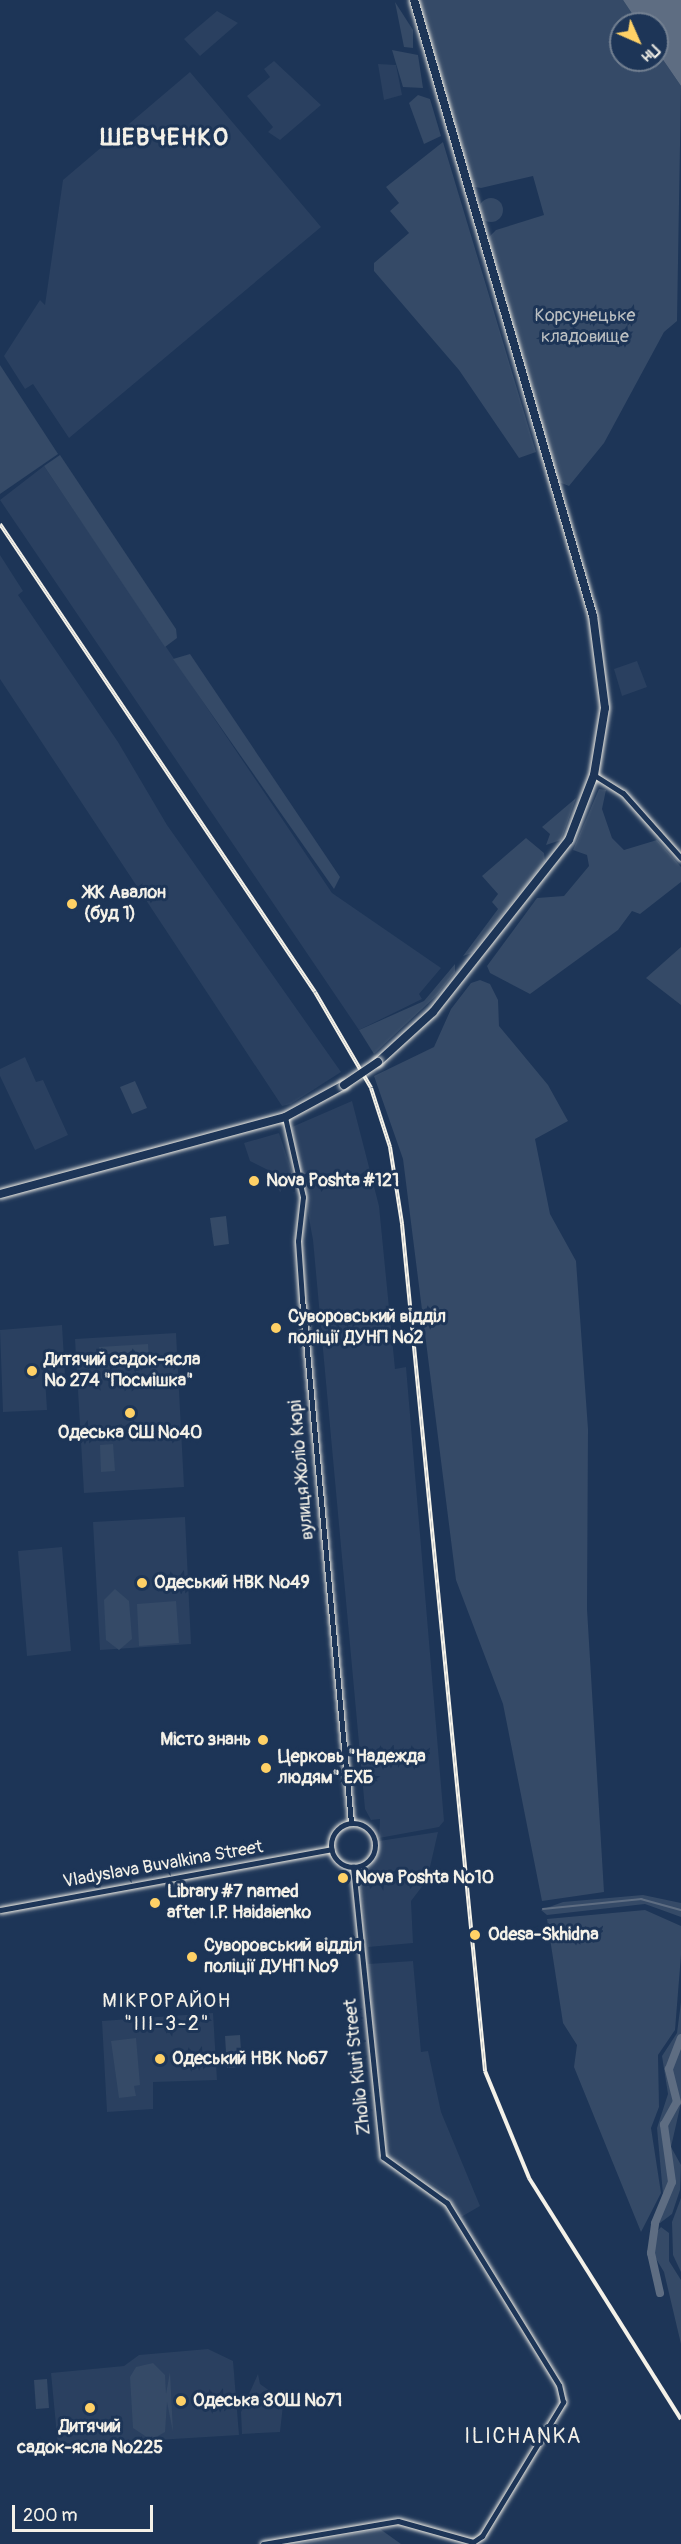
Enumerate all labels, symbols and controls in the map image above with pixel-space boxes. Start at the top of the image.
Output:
north arrow [609,12,669,72]
text: Пн [637,40,664,67]
district label: ШЕВЧЕНКО [101,124,229,152]
park label: Корсунецьке кладовище [535,306,635,348]
place label: ЖК Авалон (буд 1) [84,883,166,926]
marker: ЖК Авалон (буд 1) [65,897,79,911]
place label: Nova Poshta #121 [266,1170,399,1192]
marker: Nova Poshta #121 [247,1174,261,1188]
place label: Суворовський відділ поліції ДУНП №2 [288,1307,446,1350]
marker: Суворовський відділ поліції ДУНП №2 [269,1321,283,1335]
place label: Дитячий садок-ясла № 274 "Посмішка" [44,1350,200,1392]
marker: Дитячий садок-ясла № 274 "Посмішка" [25,1364,39,1378]
street label: вулиця Жоліо Кюрі [285,1399,319,1541]
marker: Одеська СШ №40 [123,1406,137,1420]
place label: Одеська СШ №40 [58,1422,202,1444]
place label: Одеський НВК №49 [154,1572,310,1594]
marker: Одеський НВК №49 [135,1576,149,1590]
place label: Місто знань [160,1729,251,1751]
marker: Місто знань [256,1733,270,1747]
place label: Церковь "Надежда людям" ЕХБ [278,1747,426,1790]
marker: Церковь "Надежда людям" ЕХБ [259,1761,273,1775]
street label: Vladyslava Buvalkina Street [61,1837,265,1893]
place label: Nova Poshta №10 [355,1867,494,1889]
marker: Nova Poshta №10 [336,1871,350,1885]
place label: Library #7 named after I.P. Haidaienko [167,1882,311,1924]
marker: Library #7 named after I.P. Haidaienko [148,1896,162,1910]
place label: Odesa-Skhidna [488,1924,599,1946]
marker: Odesa-Skhidna [466,1926,484,1944]
place label: Суворовський відділ поліції ДУНП №9 [204,1936,362,1978]
marker: Суворовський відділ поліції ДУНП №9 [185,1950,199,1964]
district label: МІКРОРАЙОН "ІІІ-3-2" [102,1988,232,2035]
street label: Zholio Kiuri Street [340,1998,376,2136]
place label: Одеський НВК №67 [172,2048,328,2070]
marker: Одеський НВК №67 [153,2052,167,2066]
place label: Одеська ЗОШ №71 [193,2390,342,2412]
marker: Одеська ЗОШ №71 [174,2394,188,2408]
marker: Дитячий садок-ясла №225 [83,2401,97,2415]
place label: Дитячий садок-ясла №225 [17,2417,163,2460]
district label: ILICHANKA [464,2424,582,2450]
scale bar [15,2493,156,2531]
text: 200 m [23,2504,78,2527]

